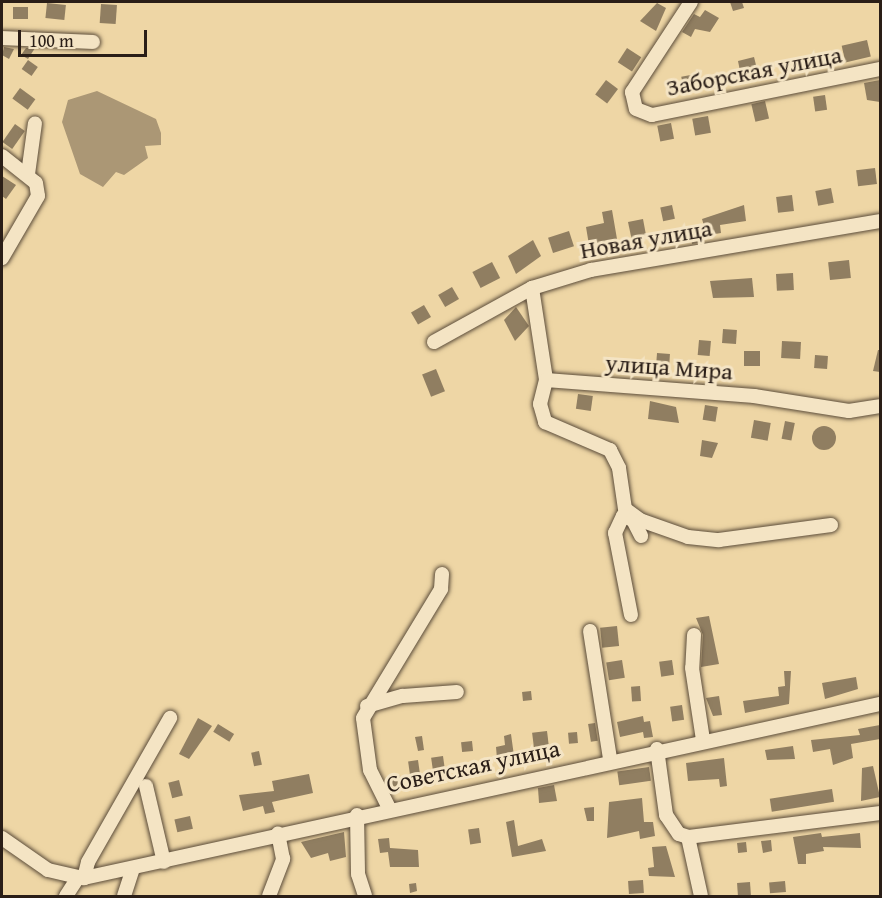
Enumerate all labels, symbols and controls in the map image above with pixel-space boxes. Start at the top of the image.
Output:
scale bar [21,18,150,56]
text: 100 m [29,27,74,54]
street label: Заборская улица [664,40,844,102]
street label: Новая улица [578,213,714,265]
street label: улица Мира [604,348,734,386]
street label: Советская улица [384,734,562,798]

